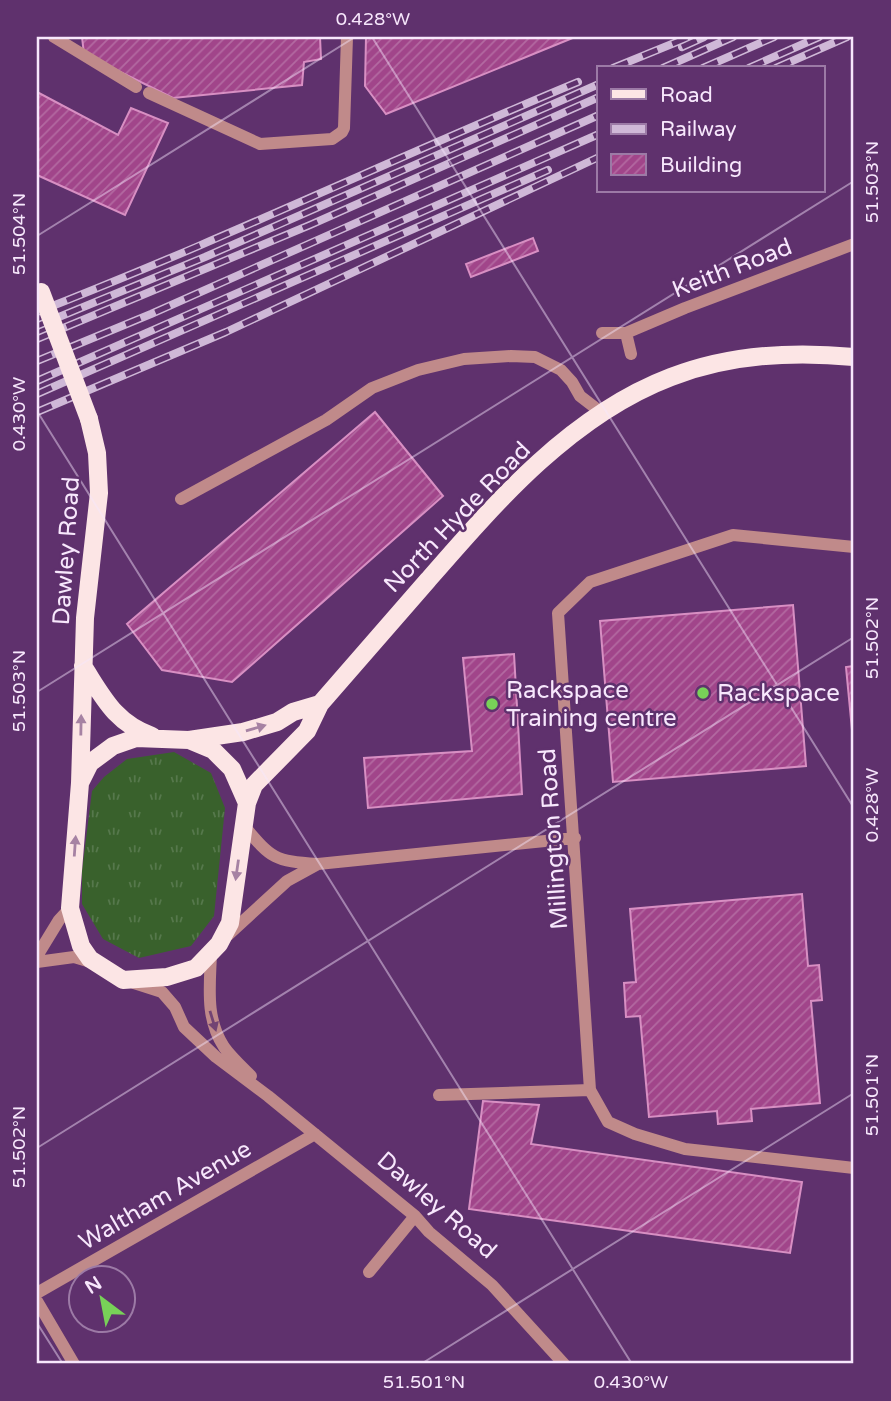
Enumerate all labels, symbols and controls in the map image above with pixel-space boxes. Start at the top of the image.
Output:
text: 0.428°W [336,8,410,30]
legend [597,66,824,192]
text: Road [660,83,713,108]
text: Railway [660,117,737,142]
text: 51.503°N [861,141,883,223]
text: Building [660,153,742,178]
text: 51.504°N [8,193,30,275]
street label: Keith Road [668,232,796,305]
text: 0.430°W [8,377,30,451]
street label: North Hyde Road [378,436,537,599]
street label: Dawley Road [47,476,86,626]
text: 51.502°N [861,597,883,679]
text: 51.503°N [8,650,30,732]
place label: Rackspace Training centre [506,676,677,733]
place label: Rackspace [717,679,840,708]
marker: Rackspace [695,685,711,701]
marker: Rackspace Training centre [484,696,500,712]
one-way arrow [75,713,87,735]
one-way arrow [246,723,267,733]
street label: Millington Road [533,747,574,930]
text: 0.428°W [861,768,883,842]
one-way arrow [70,834,81,856]
one-way arrow [232,859,243,881]
one-way arrow [209,1011,219,1032]
text: 51.501°N [861,1054,883,1136]
text: 51.502°N [8,1106,30,1188]
street label: Waltham Avenue [74,1134,257,1257]
street label: Dawley Road [371,1146,502,1265]
north arrow [66,1264,136,1334]
text: N [81,1272,106,1299]
text: 51.501°N [383,1371,465,1393]
text: 0.430°W [594,1371,668,1393]

